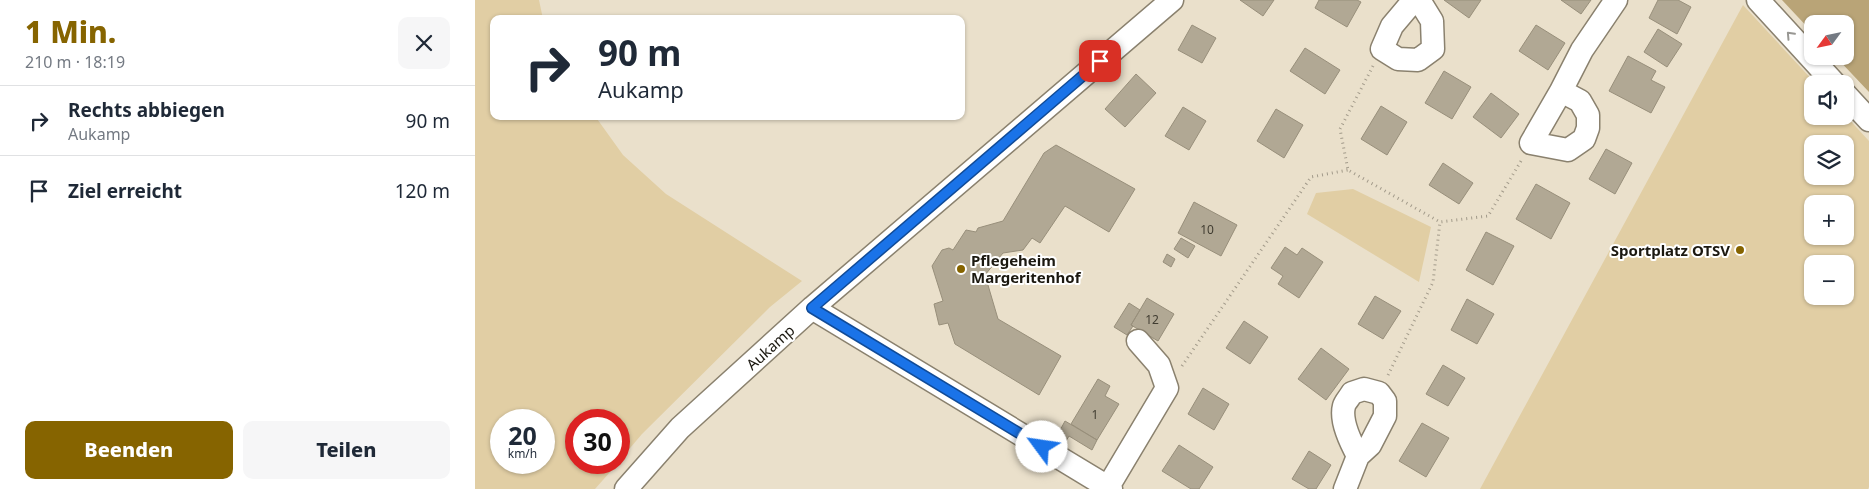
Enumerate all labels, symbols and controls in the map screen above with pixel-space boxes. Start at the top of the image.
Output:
text: 1 Min. [25,11,116,52]
north arrow [1804,15,1854,65]
map controls [1804,15,1854,305]
button: close [398,17,450,69]
text: 90 m [598,29,681,76]
one-way arrow [1787,32,1796,41]
icon: right [515,35,580,100]
pin [1079,40,1121,82]
icon: arrive [1086,47,1114,75]
text: 210 m · 18:19 [25,51,125,73]
text: Aukamp [598,74,684,104]
button: sound [1804,75,1854,125]
text: Rechts abbiegen [68,97,225,123]
icon: right [25,107,53,135]
text: 90 m [406,108,450,134]
text: Aukamp [68,123,130,145]
button: layers [1804,135,1854,185]
icon: arrive [25,177,53,205]
text: Ziel erreicht [68,178,182,204]
text: 120 m [395,178,450,204]
button: + [1804,195,1854,245]
house number: 10 [1200,221,1214,238]
place label: Sportplatz OTSV [1611,240,1730,260]
marker: Sportplatz OTSV [1734,244,1746,256]
place label: Pflegeheim Margeritenhof [971,250,1082,287]
button: − [1804,255,1854,305]
marker: Pflegeheim Margeritenhof [955,263,967,275]
house number: 12 [1145,311,1159,328]
street label: Aukamp [742,320,798,374]
house number: 1 [1092,406,1098,423]
speed limit sign: 30 [565,409,630,474]
text: 20 [508,418,537,452]
position arrow [1015,420,1067,472]
button: Beenden [25,421,233,479]
button: Teilen [243,421,450,479]
text: km/h [508,445,537,462]

